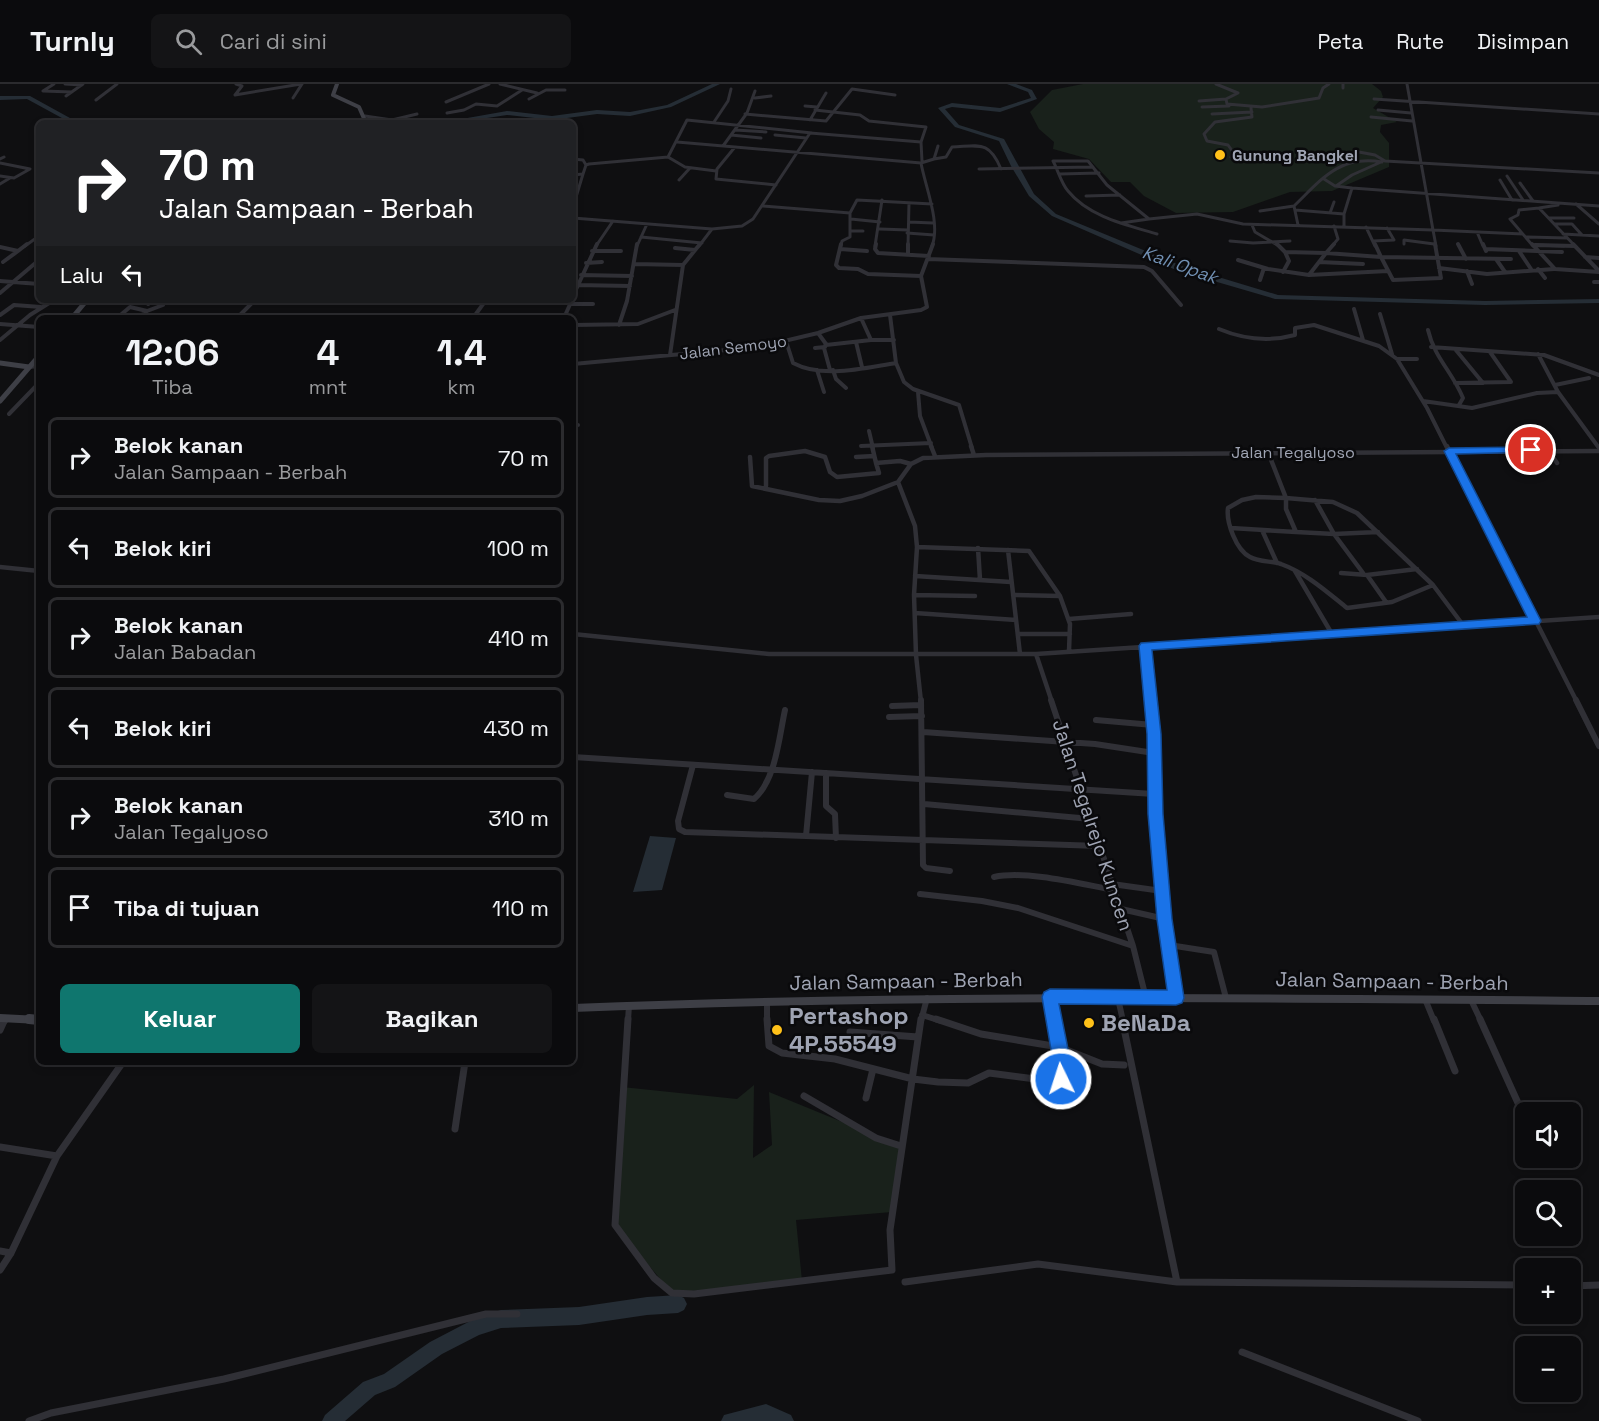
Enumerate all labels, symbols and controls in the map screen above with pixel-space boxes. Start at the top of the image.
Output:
search box [151,14,571,68]
text: Turnly [30,23,115,59]
icon: search [172,25,205,58]
text: Cari di sini [220,27,327,55]
text: Peta [1317,28,1363,55]
text: Rute [1396,28,1444,55]
text: Disimpan [1477,28,1569,55]
text: 70 m [159,139,256,192]
icon: right [60,144,138,222]
place label: Gunung Bangkel [1232,145,1358,166]
marker: Gunung Bangkel [1213,148,1227,162]
text: Jalan Sampaan - Berbah [159,191,474,226]
water label: Kali Opak [1139,240,1223,290]
icon: left [116,258,149,291]
text: Lalu [60,261,104,289]
text: 12:06 [125,330,219,376]
text: 4 [317,330,339,376]
text: 1.4 [437,330,487,376]
street label: Jalan Semoyo [678,330,788,364]
text: Tiba [152,374,193,400]
text: mnt [309,374,347,400]
text: km [448,374,476,400]
pin [1505,424,1556,475]
text: Belok kanan [114,431,243,459]
icon: arrive [1514,433,1547,466]
icon: right [63,441,96,474]
street label: Jalan Tegalyoso [1231,442,1355,463]
text: 70 m [498,444,549,472]
text: Jalan Sampaan - Berbah [114,459,347,485]
icon: left [63,531,96,564]
text: Belok kiri [114,534,211,562]
text: 100 m [487,534,549,562]
text: Belok kanan [114,611,243,639]
icon: right [63,621,96,654]
text: 410 m [488,624,549,652]
text: Jalan Babadan [114,639,256,665]
icon: left [63,711,96,744]
text: Belok kiri [114,714,211,742]
text: 430 m [483,714,549,742]
street label: Jalan Tegalrejo Kuncen [1046,716,1140,934]
text: Belok kanan [114,791,243,819]
icon: right [63,801,96,834]
text: 310 m [488,804,549,832]
text: Jalan Tegalyoso [114,819,269,845]
icon: arrive [63,891,96,924]
text: Tiba di tujuan [114,894,260,922]
text: 110 m [492,894,549,922]
street label: Jalan Sampaan - Berbah [789,966,1023,996]
street label: Jalan Sampaan - Berbah [1275,966,1509,996]
button: Keluar [60,984,300,1053]
button: Bagikan [312,984,552,1053]
place label: Pertashop 4P.55549 [789,1000,909,1059]
place label: BeNaDa [1101,1007,1191,1038]
marker: BeNaDa [1082,1016,1096,1030]
marker: Pertashop 4P.55549 [770,1023,784,1037]
position arrow [1029,1047,1093,1111]
map controls [1515,1102,1581,1402]
button: sound [1515,1102,1581,1168]
button: search [1515,1180,1581,1246]
button: + [1515,1258,1581,1324]
button: − [1515,1336,1581,1402]

